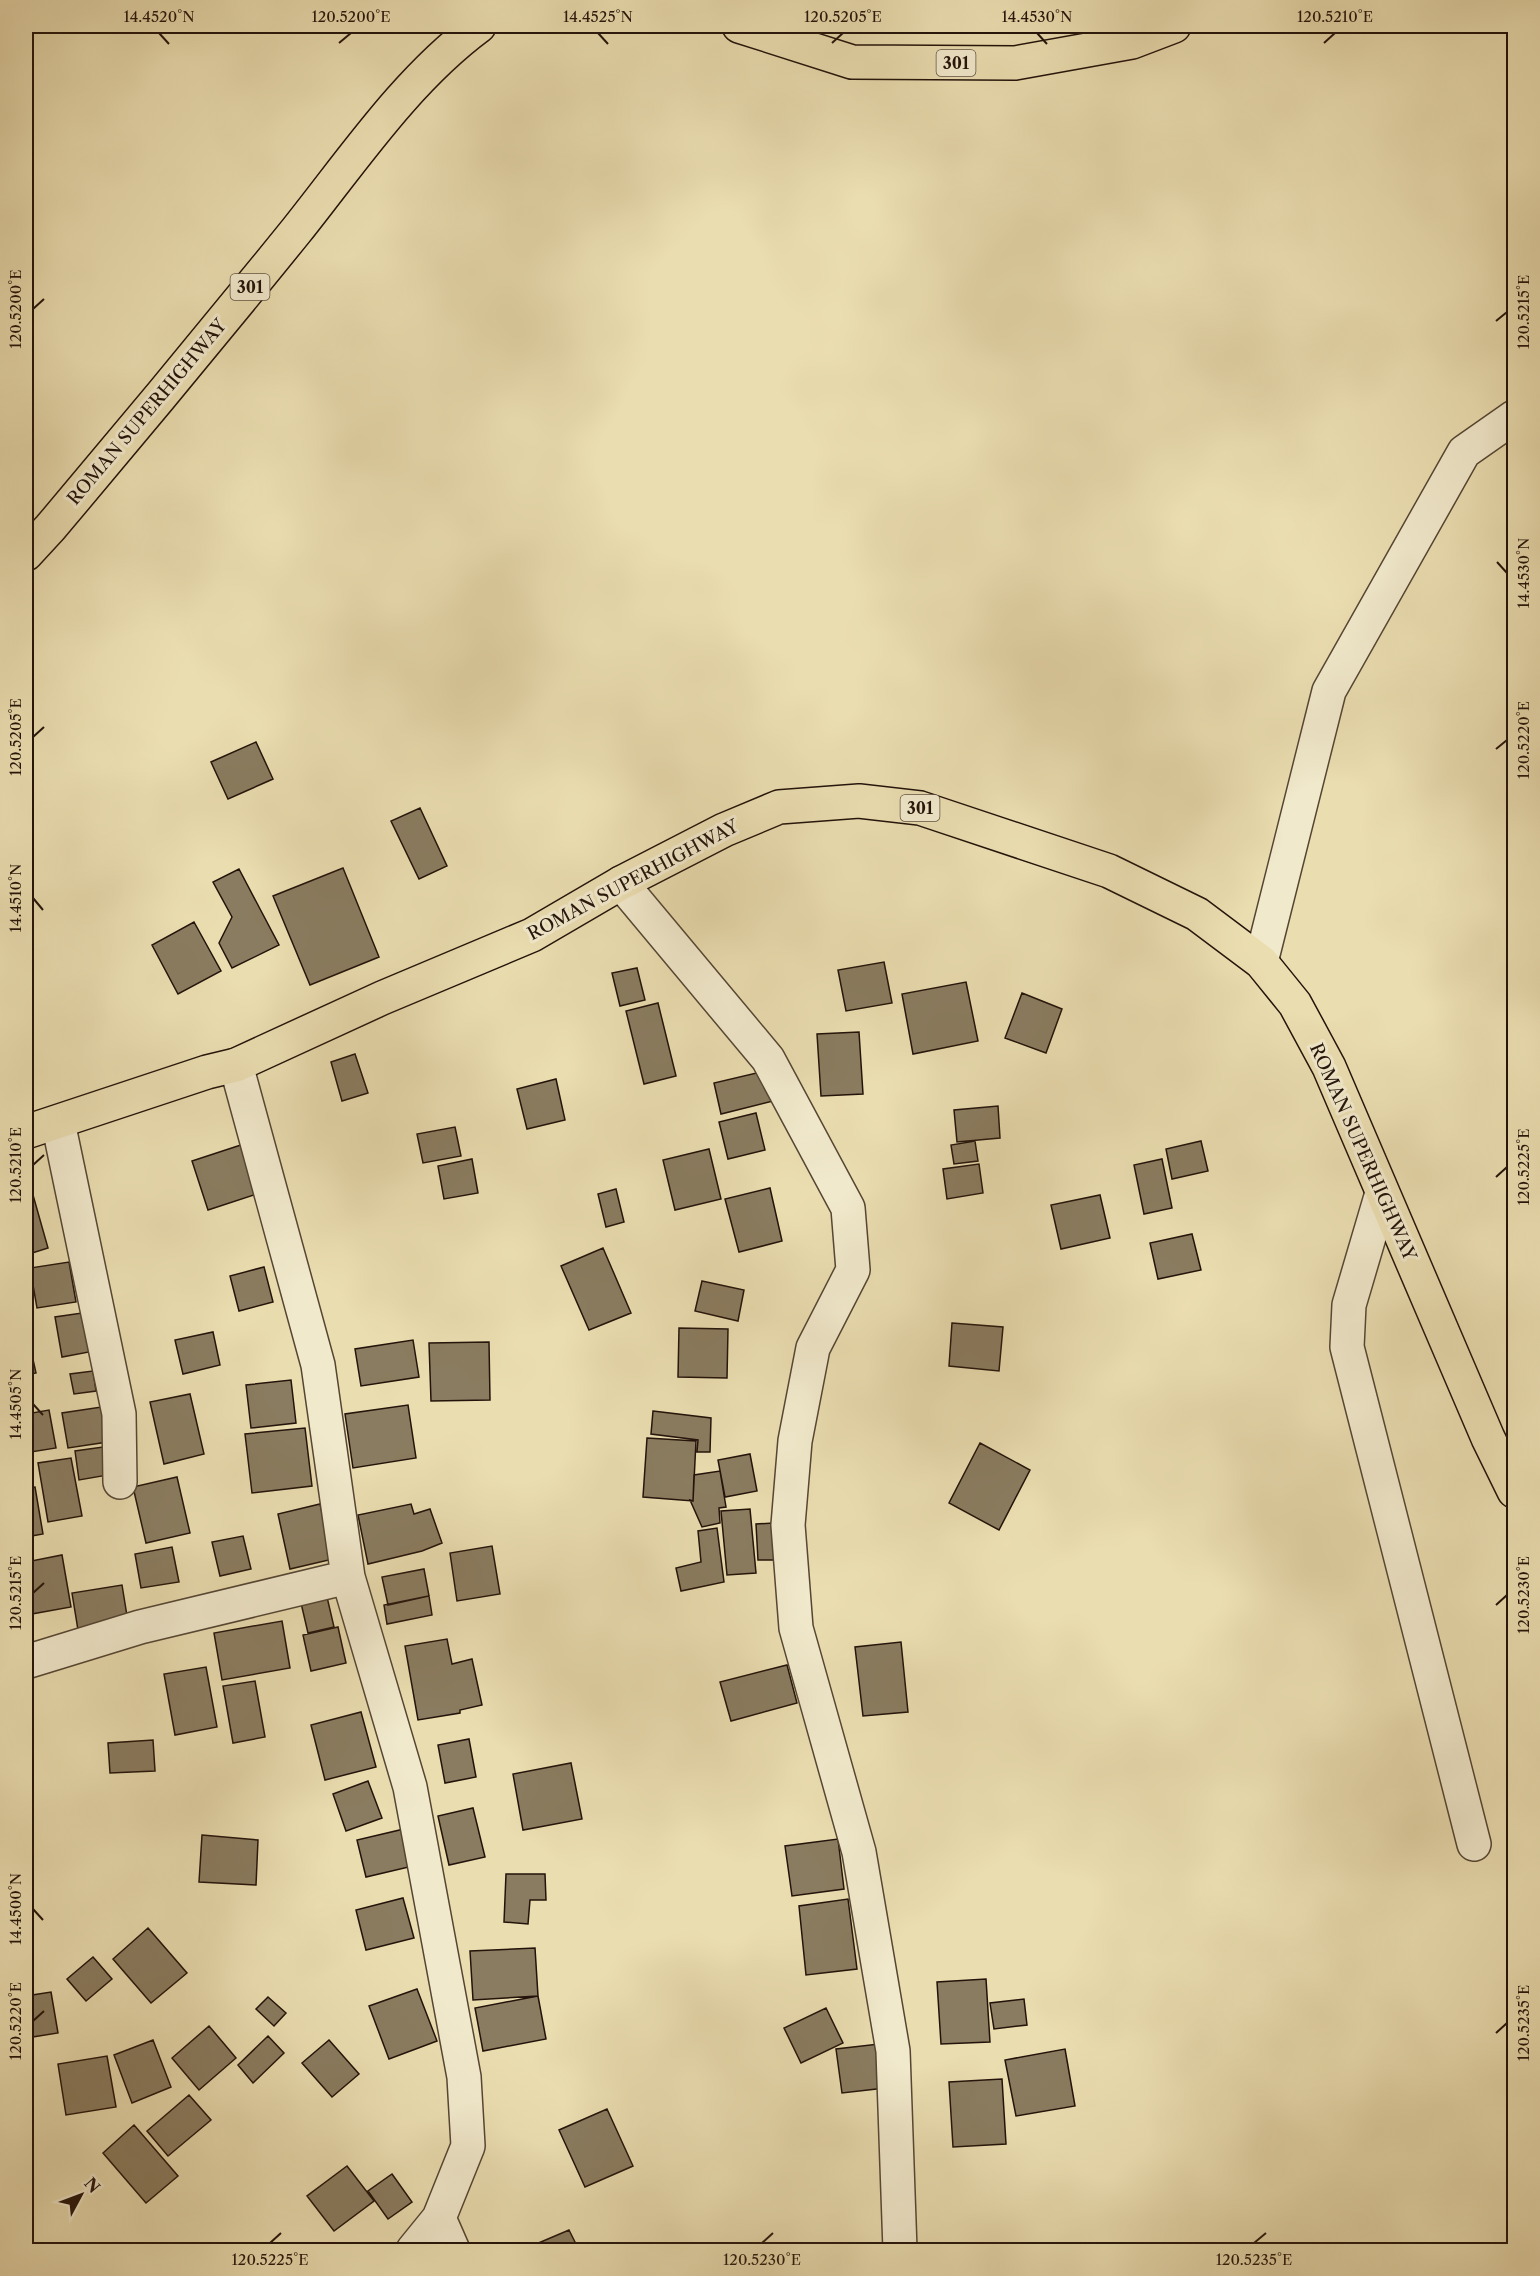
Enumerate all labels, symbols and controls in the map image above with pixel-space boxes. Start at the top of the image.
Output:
text: 14.4520°N [123,7,195,26]
text: 120.5200°E [311,7,391,26]
text: 14.4525°N [563,7,633,26]
text: 120.5205°E [804,7,882,26]
text: 14.4530°N [1002,7,1072,26]
text: 120.5210°E [1297,7,1373,26]
road number: 301 [936,50,976,76]
text: 120.5200°E [6,269,25,349]
road number: 301 [230,274,270,300]
text: 120.5215°E [1514,275,1533,349]
street label: ROMAN SUPERHIGHWAY [63,314,232,509]
text: 14.4530°N [1514,538,1533,608]
text: 120.5205°E [6,698,25,776]
text: 120.5220°E [1514,701,1533,779]
road number: 301 [900,795,940,821]
street label: ROMAN SUPERHIGHWAY [524,814,743,945]
text: 14.4510°N [6,864,25,932]
street label: ROMAN SUPERHIGHWAY [1305,1040,1422,1265]
text: 120.5210°E [6,1127,25,1203]
text: 120.5225°E [1514,1129,1533,1206]
text: 14.4505°N [6,1369,25,1439]
text: 120.5215°E [6,1556,25,1630]
text: 120.5230°E [1514,1556,1533,1634]
text: 14.4500°N [6,1873,25,1945]
text: 120.5220°E [6,1982,25,2060]
text: 120.5235°E [1514,1985,1533,2061]
north arrow [51,2165,111,2225]
text: N [80,2173,104,2197]
text: 120.5225°E [232,2250,309,2269]
text: 120.5230°E [723,2250,801,2269]
text: 120.5235°E [1216,2250,1292,2269]

